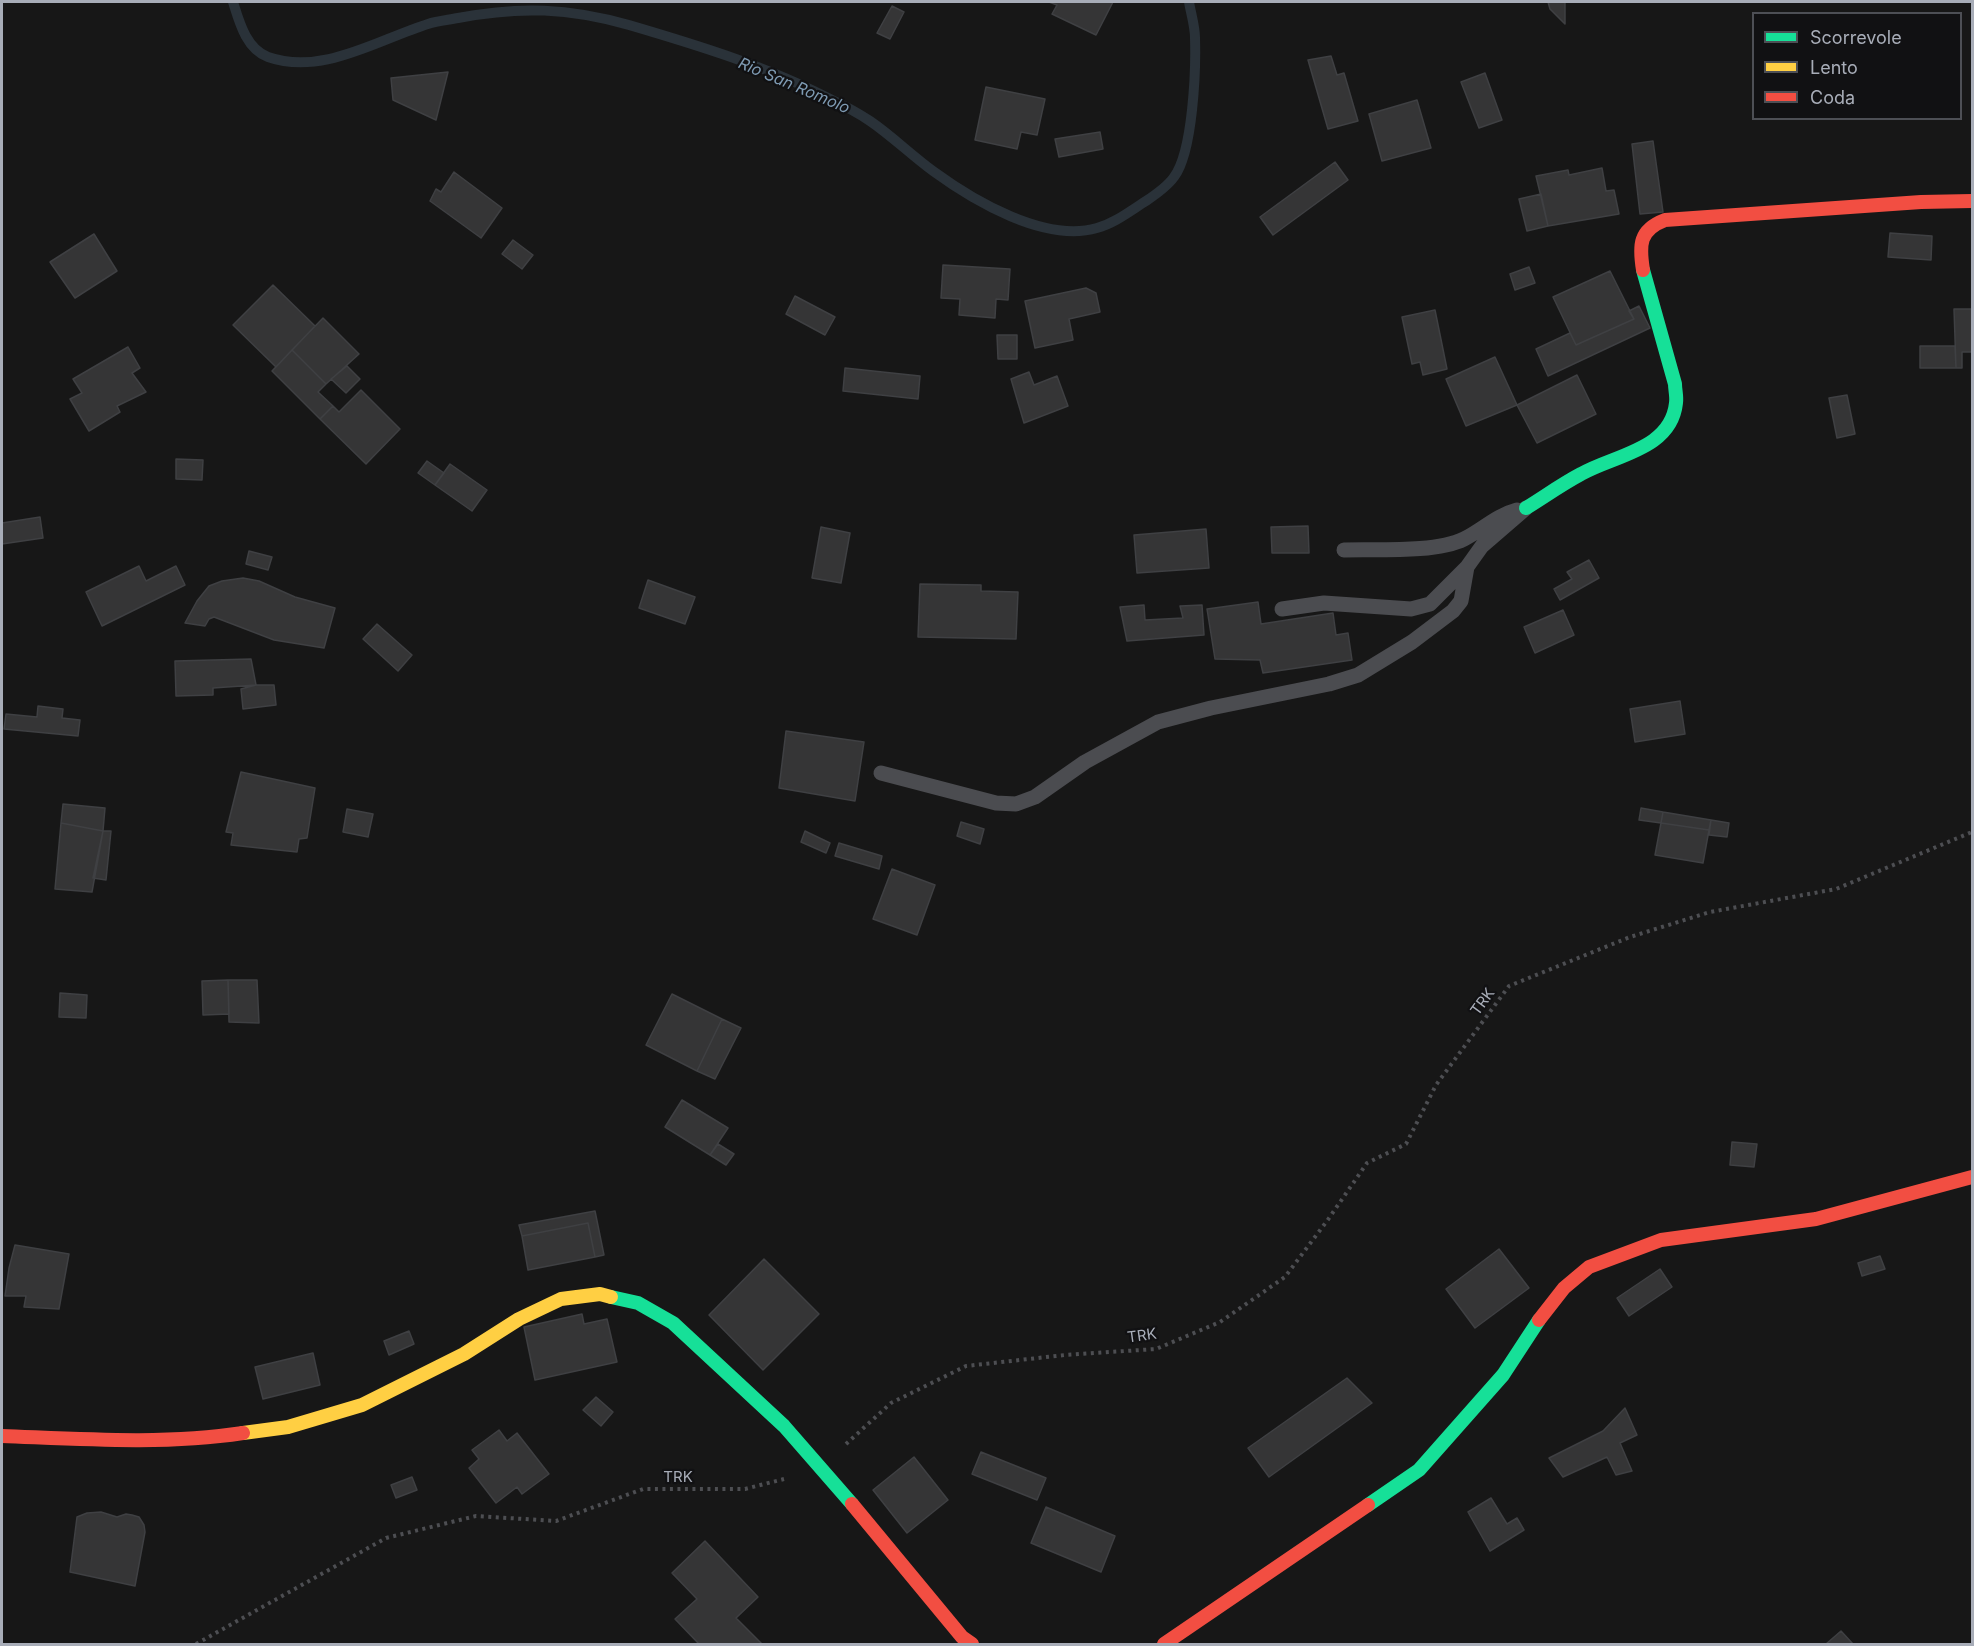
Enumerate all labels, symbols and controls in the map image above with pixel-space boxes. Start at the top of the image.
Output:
legend [1752,12,1962,120]
text: Scorrevole [1810,27,1902,48]
water label: Rio San Romolo [735,54,853,118]
text: Lento [1810,57,1858,78]
text: Coda [1810,87,1855,108]
street label: TRK [1467,985,1499,1019]
street label: TRK [1126,1325,1158,1347]
street label: TRK [663,1468,693,1486]

